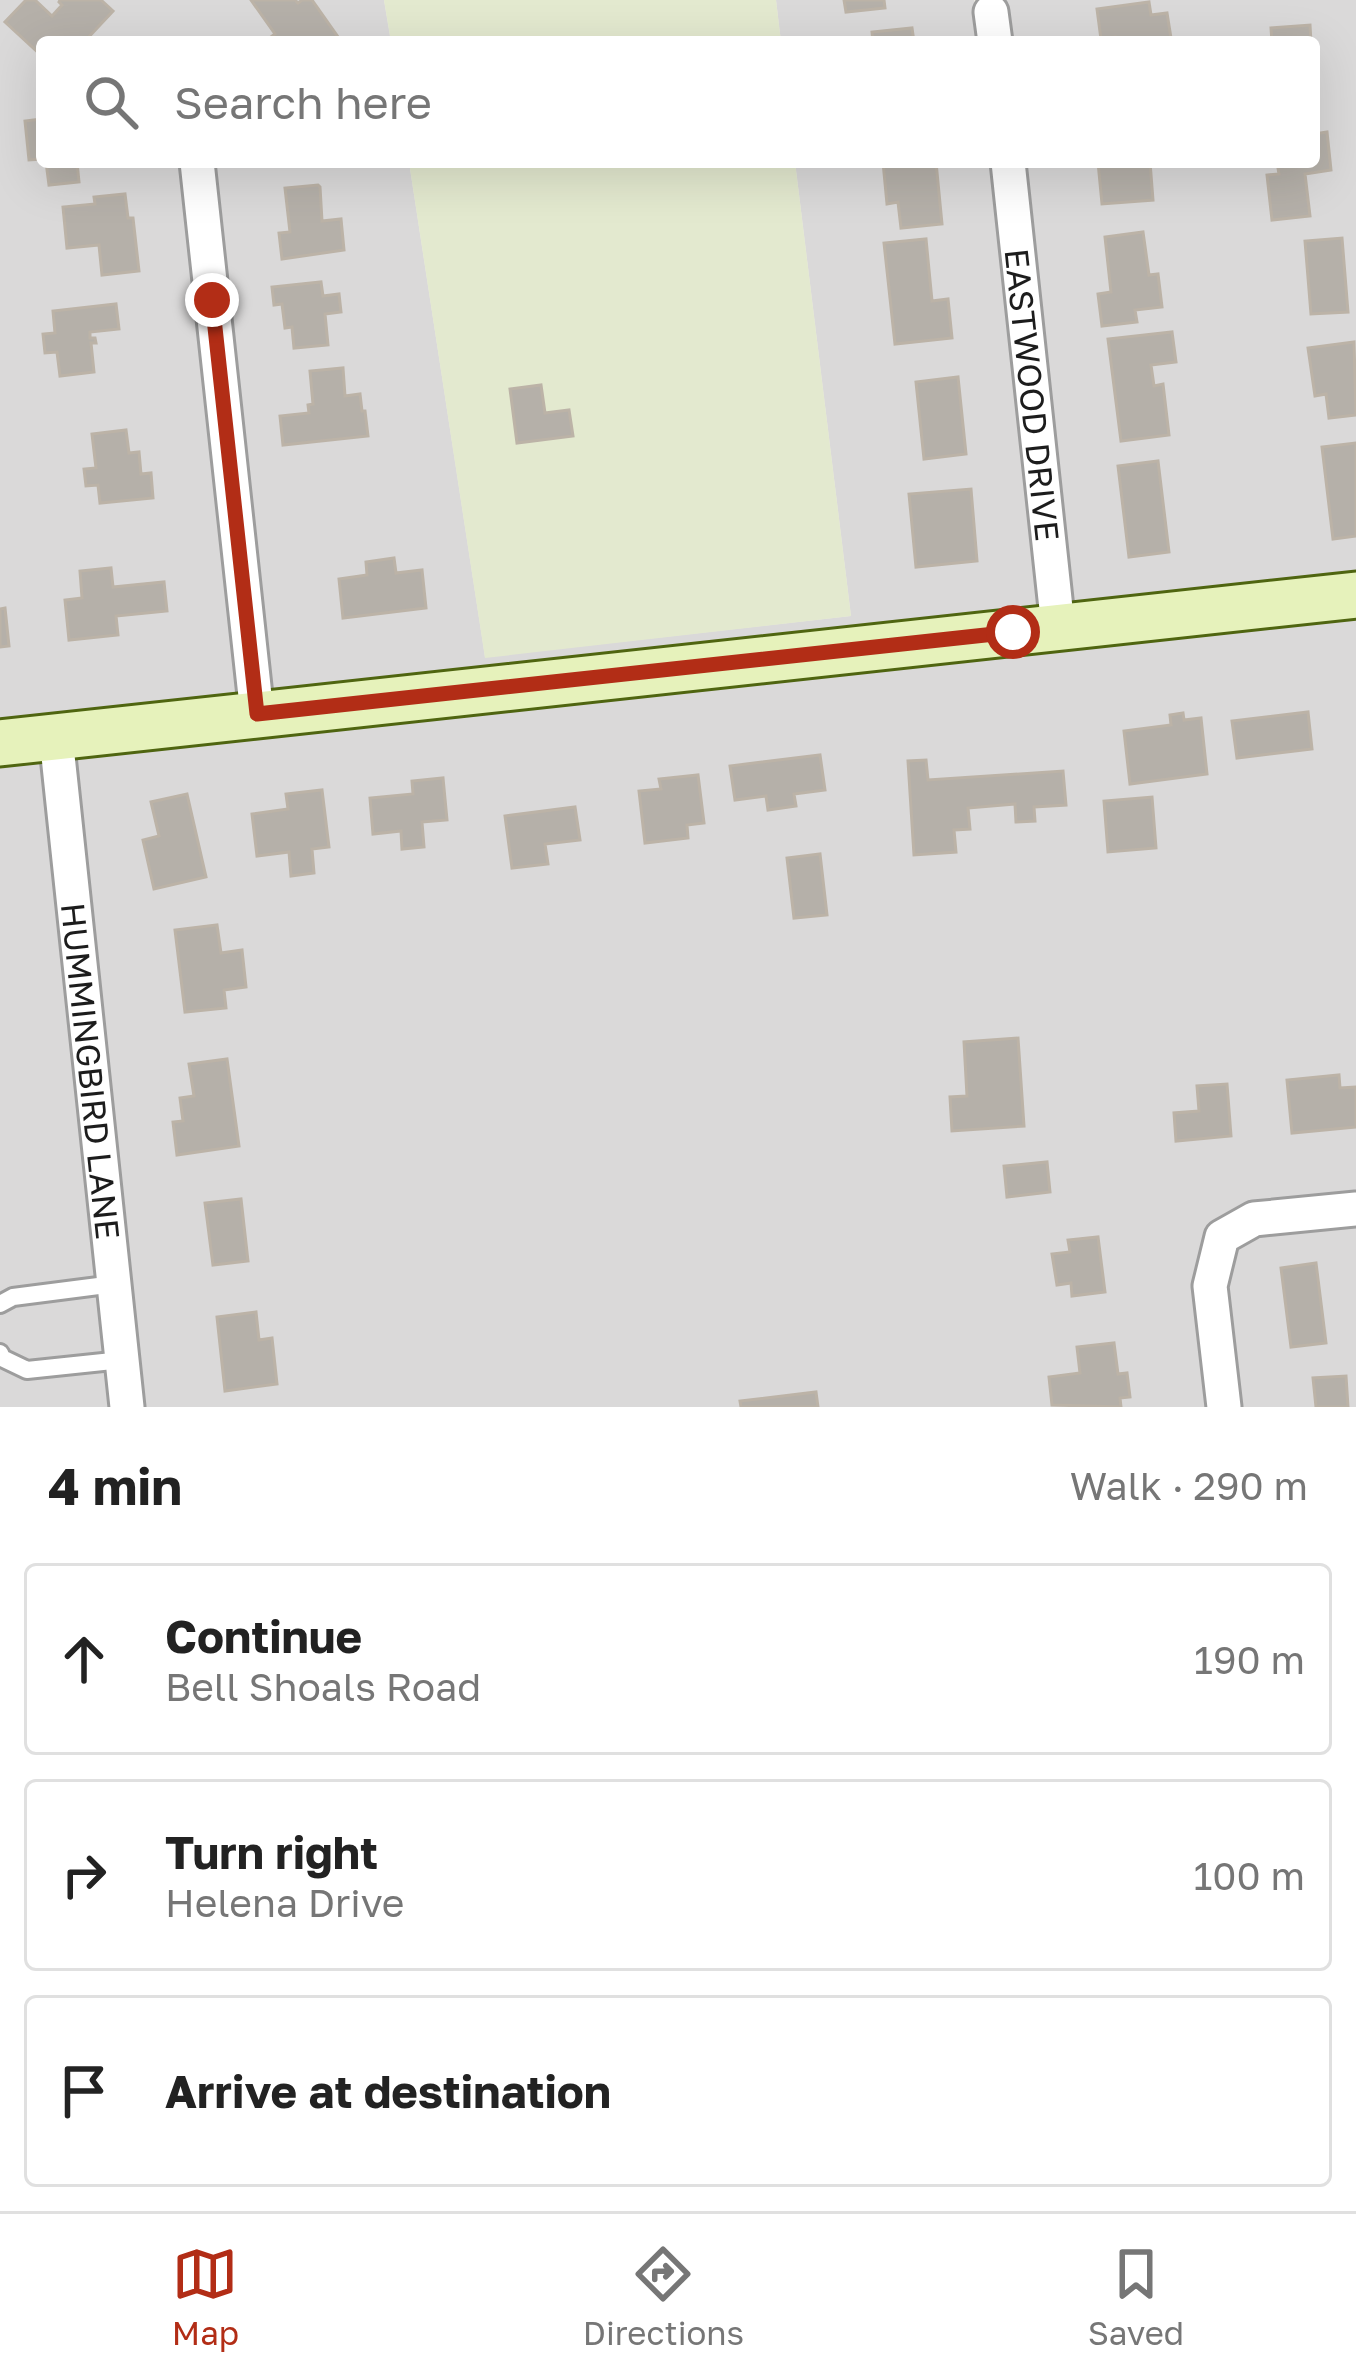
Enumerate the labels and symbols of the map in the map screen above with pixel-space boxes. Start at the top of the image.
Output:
street label: EASTWOOD DRIVE [998,246,1068,543]
route end [185,273,239,327]
route start [986,605,1040,659]
street label: HUMMINGBIRD LANE [54,901,129,1241]

